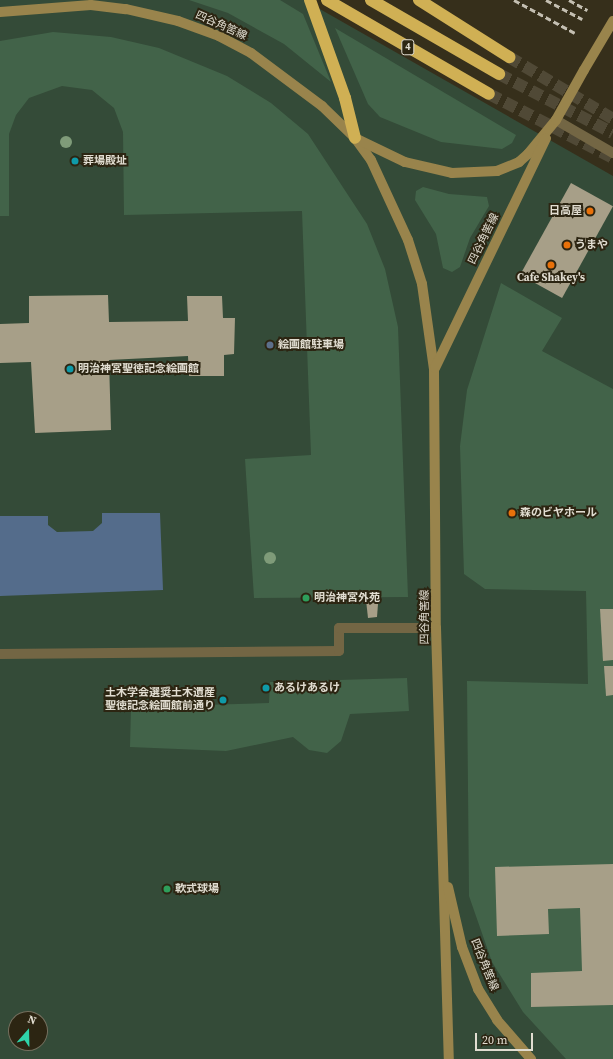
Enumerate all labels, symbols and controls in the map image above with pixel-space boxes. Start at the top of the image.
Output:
street label: 四谷角筈線 [193,9,249,43]
road number: 4 [401,39,415,55]
place label: 葬場殿址 [83,154,127,168]
marker: 葬場殿址 [70,156,80,166]
place label: 日高屋 [549,204,582,218]
marker: 日高屋 [585,206,595,216]
street label: 四谷角筈線 [466,211,502,267]
place label: うまや [575,238,608,252]
marker: うまや [562,240,572,250]
marker: Cafe Shakey's [546,260,556,270]
place label: Cafe Shakey's [517,271,585,285]
place label: 絵画館駐車場 [278,338,344,352]
marker: 絵画館駐車場 [265,340,275,350]
place label: 明治神宮聖徳記念絵画館 [78,362,199,376]
marker: 明治神宮聖徳記念絵画館 [65,364,75,374]
place label: 森のビヤホール [520,506,597,520]
marker: 森のビヤホール [507,508,517,518]
street label: 四谷角筈線 [418,590,432,644]
place label: 明治神宮外苑 [314,591,380,605]
marker: 明治神宮外苑 [301,593,311,603]
place label: あるけあるけ [274,681,340,695]
marker: あるけあるけ [261,683,271,693]
place label: 土木学会選奨土木遺産 聖徳記念絵画館前通り [105,687,215,713]
marker: 土木学会選奨土木遺産 聖徳記念絵画館前通り [218,695,228,705]
place label: 軟式球場 [175,882,219,896]
marker: 軟式球場 [162,884,172,894]
street label: 四谷角筈線 [468,937,500,993]
north arrow [8,1011,48,1051]
text: N [26,1012,38,1029]
scale bar [477,1025,535,1051]
text: 20 m [482,1032,508,1048]

